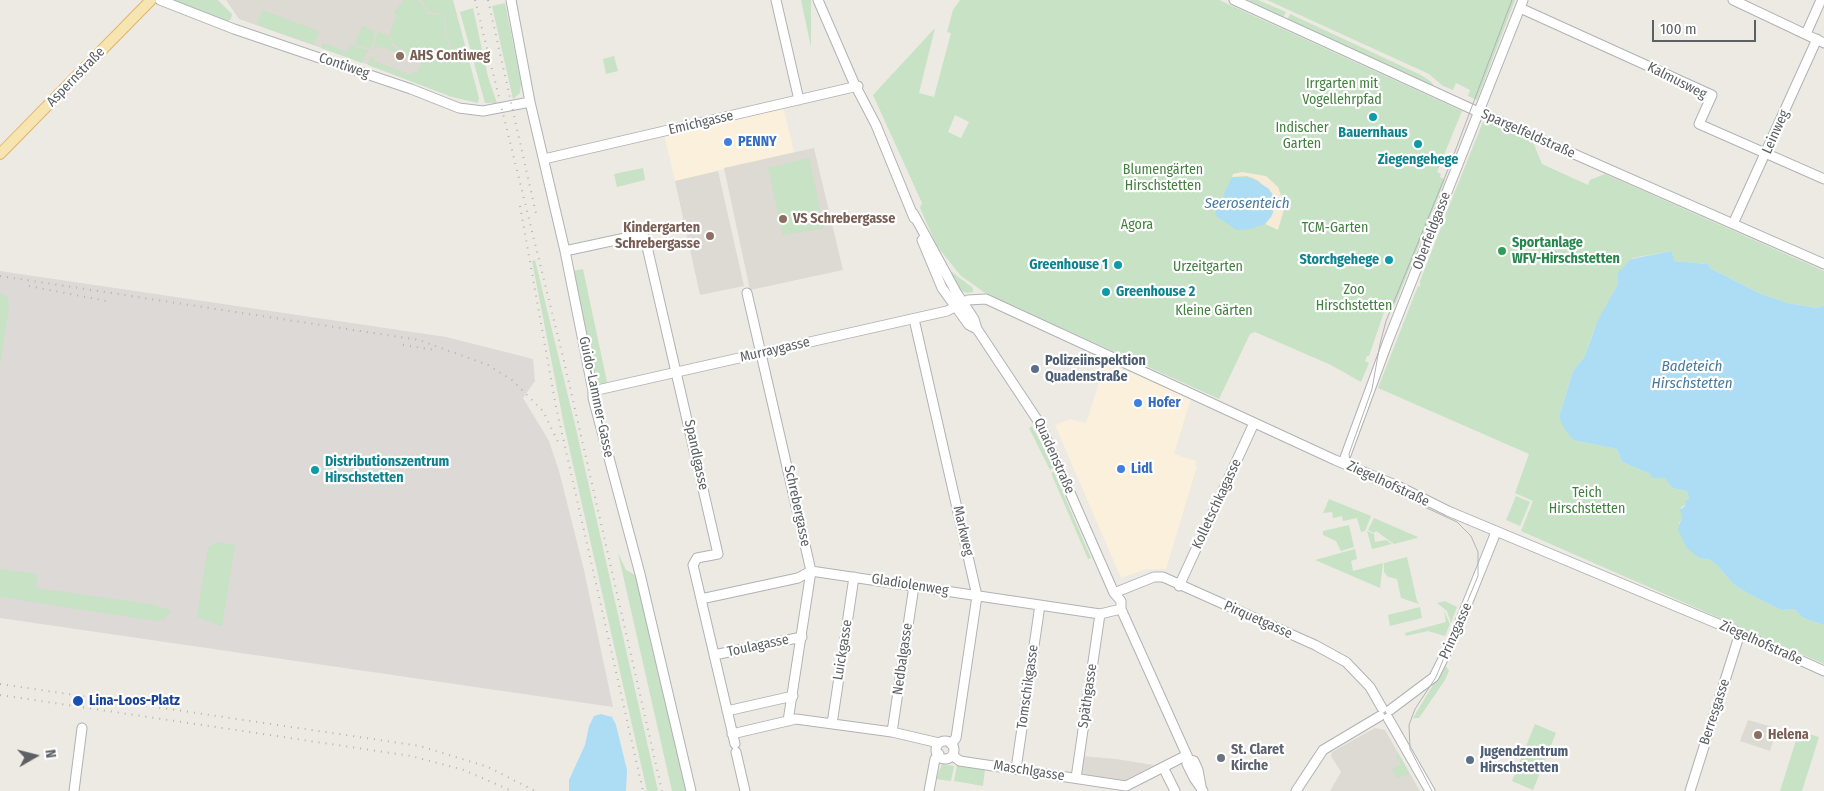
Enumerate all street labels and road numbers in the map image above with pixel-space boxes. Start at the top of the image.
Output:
street label: Aspernstraße [43,44,109,110]
street label: Contiweg [317,50,371,82]
street label: Kalmusweg [1645,59,1709,103]
street label: Spargelfeldstraße [1478,106,1578,162]
street label: Emichgasse [667,107,735,139]
street label: Leinweg [1759,107,1793,157]
street label: Oberfeldgasse [1409,190,1455,272]
street label: Murraygasse [738,334,812,366]
street label: Guido-Lammer-Gasse [575,335,617,459]
street label: Quadenstraße [1030,416,1078,496]
street label: Spandlgasse [680,418,712,492]
street label: Kolletschkagasse [1189,456,1245,552]
street label: Ziegelhofstraße [1344,458,1432,510]
street label: Schrebergasse [780,464,814,548]
street label: Markweg [949,504,977,558]
street label: Gladiolenweg [870,571,950,599]
street label: Pirquetgasse [1221,597,1295,643]
street label: Prinzgasse [1436,600,1476,662]
street label: Ziegelhofstraße [1717,617,1805,669]
street label: Luickgasse [830,619,856,681]
street label: Nedbalgasse [890,622,916,696]
street label: Toulagasse [726,631,790,661]
street label: Tomschikgasse [1014,644,1042,730]
street label: Späthgasse [1075,663,1101,729]
street label: Berresgasse [1696,677,1734,747]
street label: Maschlgasse [992,757,1066,785]

